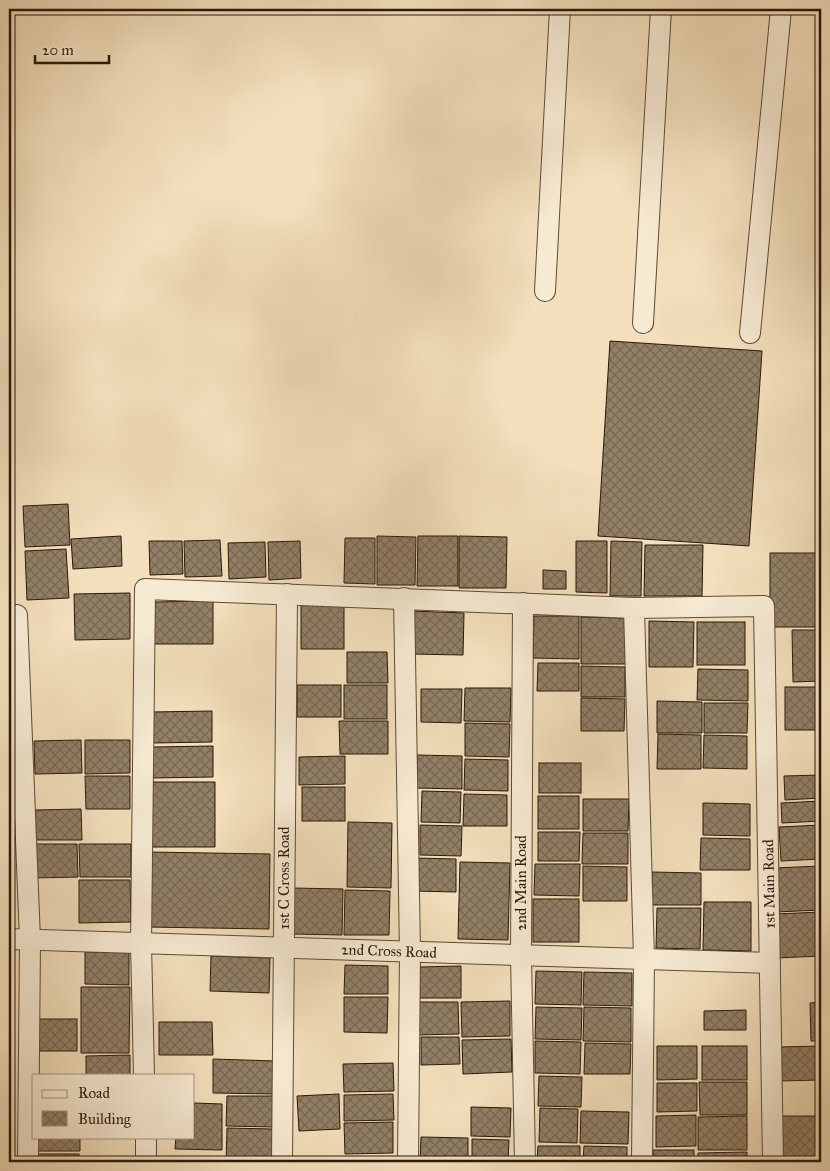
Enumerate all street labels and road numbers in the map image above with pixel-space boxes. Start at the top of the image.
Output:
street label: 1st C Cross Road [275,826,293,929]
street label: 2nd Main Road [512,835,530,931]
street label: 1st Main Road [759,839,779,929]
street label: 2nd Cross Road [341,940,438,962]

